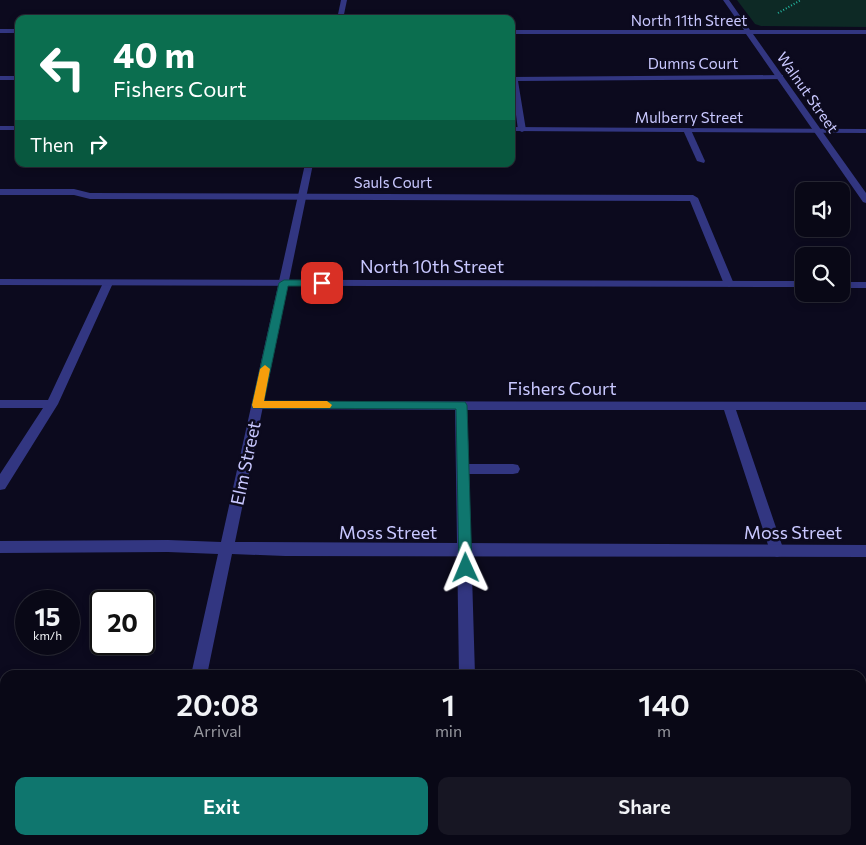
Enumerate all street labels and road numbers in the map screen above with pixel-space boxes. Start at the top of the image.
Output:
street label: North 11th Street [631,11,747,29]
street label: Walnut Street [774,48,842,136]
street label: Dumns Court [648,54,738,72]
street label: Mulberry Street [635,108,743,126]
street label: Sauls Court [354,173,432,191]
street label: North 10th Street [360,255,504,277]
street label: Fishers Court [507,377,617,399]
street label: Elm Street [225,419,265,507]
street label: Moss Street [339,521,437,543]
street label: Moss Street [744,521,842,543]

